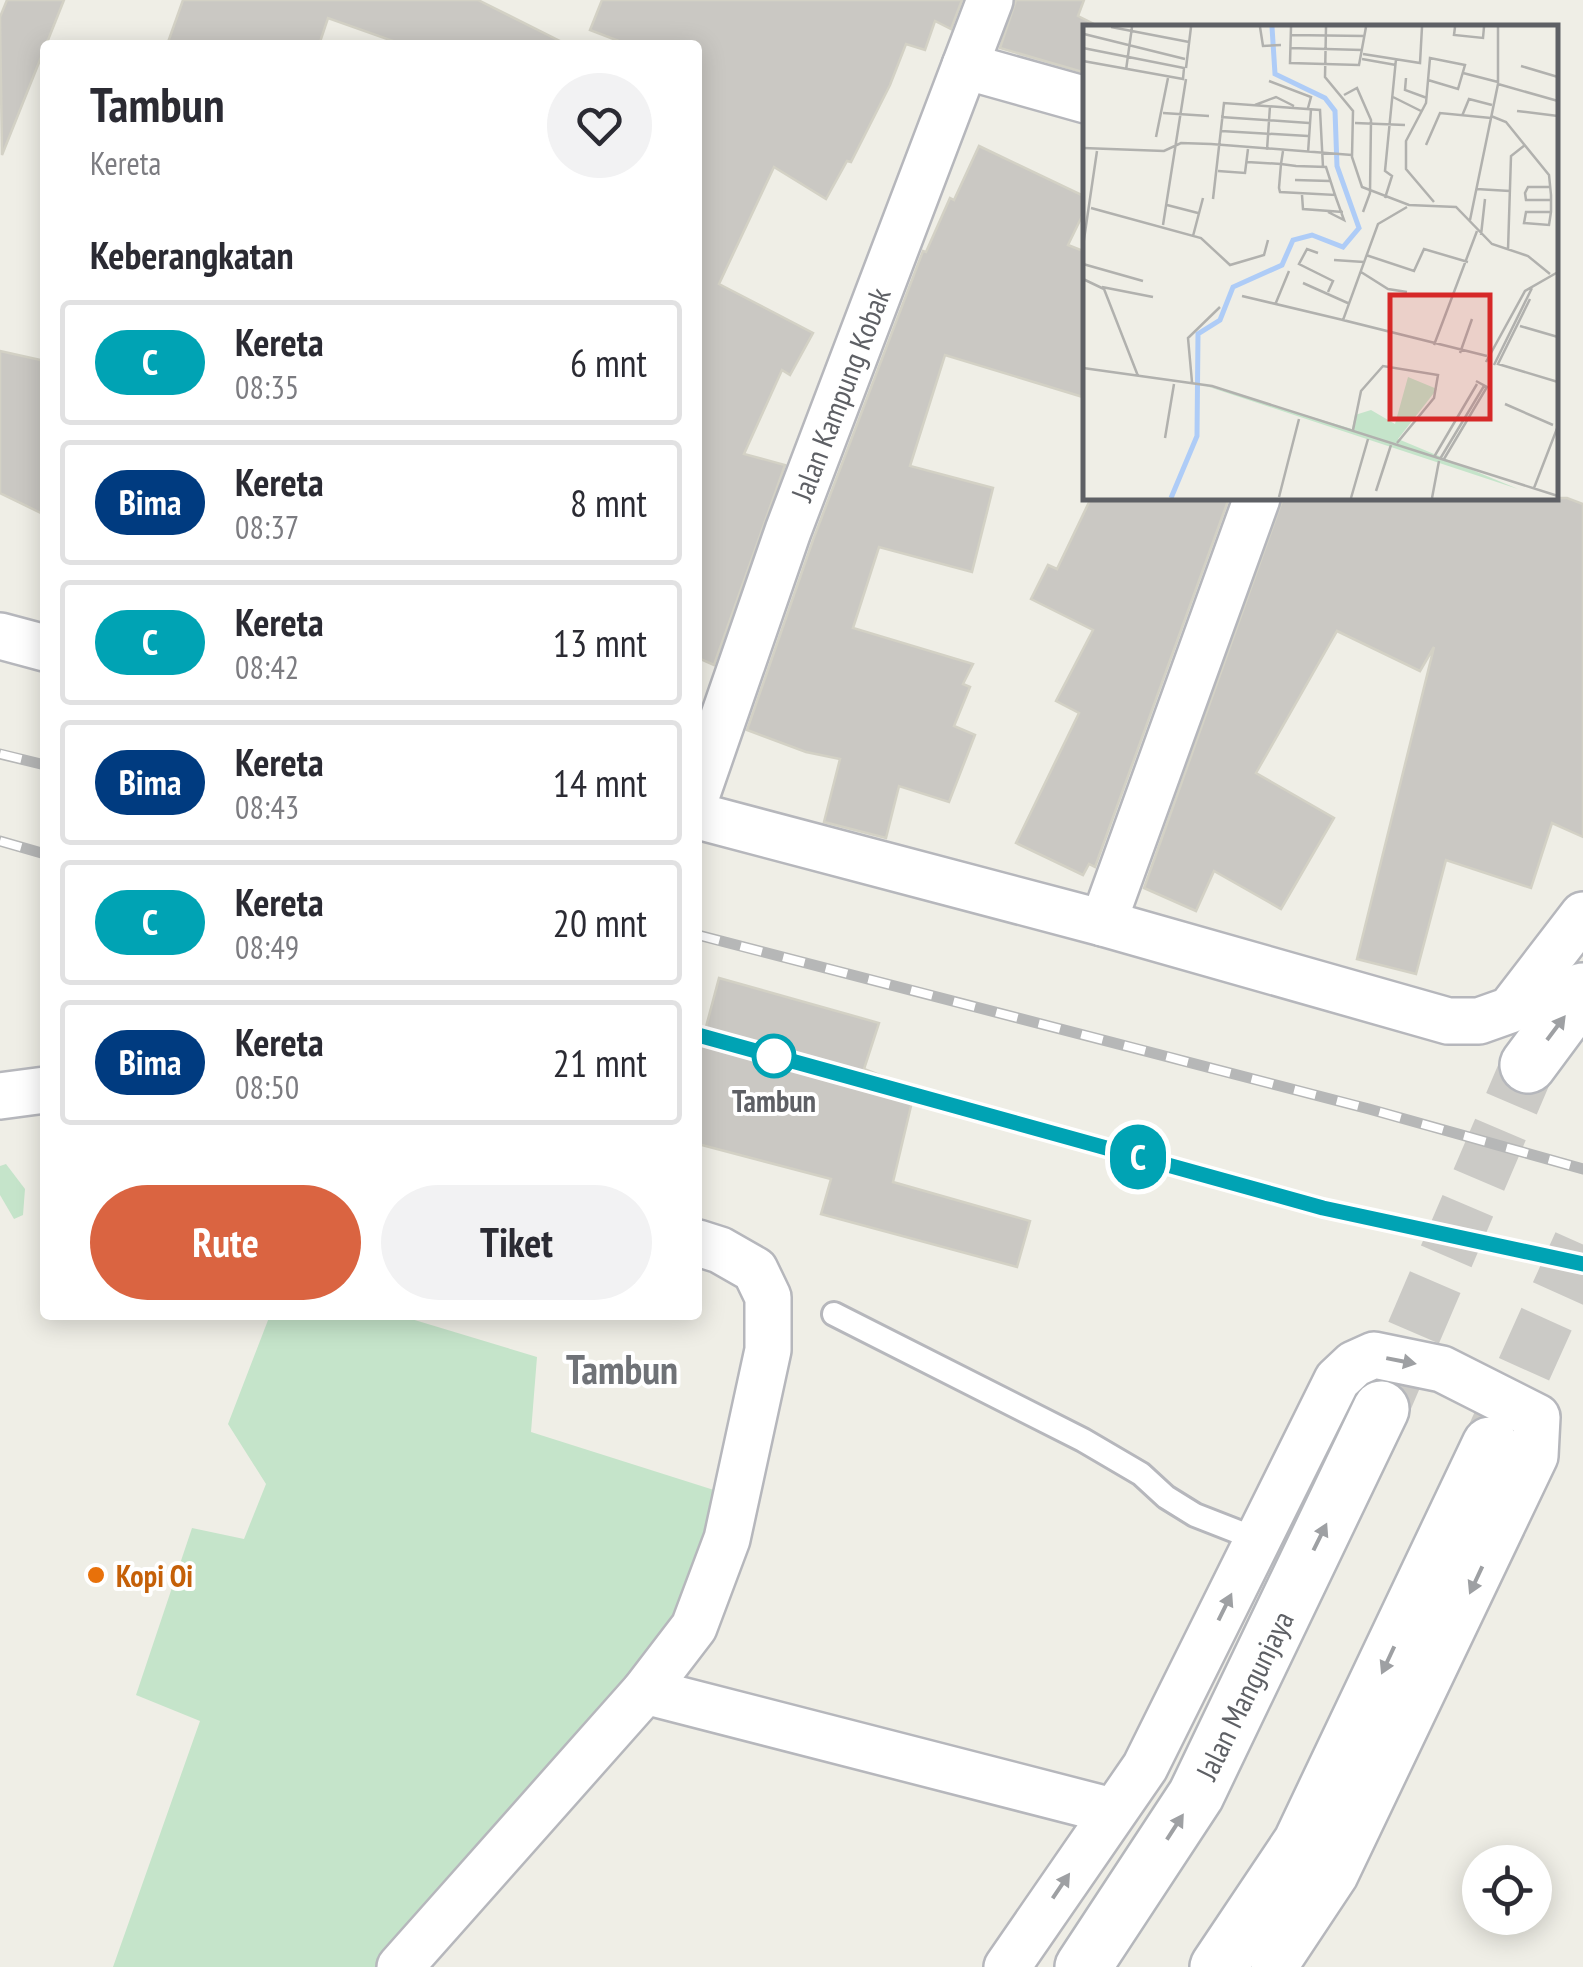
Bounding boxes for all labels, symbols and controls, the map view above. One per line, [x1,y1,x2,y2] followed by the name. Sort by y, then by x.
[1083,25,1558,500] inset map
[90,73,225,135] text: Tambun
[547,73,652,178] button: heart
[90,142,161,184] text: Kereta
[90,230,293,279] text: Keberangkatan
[781,282,899,507] street label: Jalan Kampung Kobak
[235,317,324,366] text: Kereta
[570,338,647,387] text: 6 mnt
[142,339,158,385] text: C
[235,366,299,408] text: 08:35
[235,457,324,506] text: Kereta
[570,478,647,527] text: 8 mnt
[119,479,181,525] text: Bima
[235,506,299,548] text: 08:37
[235,597,324,646] text: Kereta
[553,618,647,667] text: 13 mnt
[142,619,158,665] text: C
[235,646,299,688] text: 08:42
[235,737,324,786] text: Kereta
[553,758,647,807] text: 14 mnt
[119,759,181,805] text: Bima
[235,786,299,828] text: 08:43
[235,877,324,926] text: Kereta
[553,898,647,947] text: 20 mnt
[142,899,158,945] text: C
[235,926,299,968] text: 08:49
[1545,1015,1565,1041] one-way arrow
[235,1017,324,1066] text: Kereta
[753,1035,795,1077] marker: Tambun
[553,1038,647,1087] text: 21 mnt
[119,1039,181,1085] text: Bima
[235,1066,299,1108] text: 08:50
[732,1081,816,1120] place label: Tambun
[1106,1124,1170,1190] line badge: C
[1130,1134,1146,1180] text: C
[90,1185,361,1300] button: Rute
[381,1185,652,1300] button: Tiket
[566,1343,678,1395] district label: Tambun
[1386,1353,1417,1369] one-way arrow
[1312,1522,1329,1551] one-way arrow
[116,1556,193,1595] place label: Kopi Oi
[85,1564,107,1586] marker: Kopi Oi
[1467,1565,1484,1594] one-way arrow
[1217,1592,1234,1621] one-way arrow
[1186,1604,1302,1787] street label: Jalan Mangunjaya
[1379,1646,1396,1675] one-way arrow
[1165,1813,1183,1841] one-way arrow
[1462,1845,1552,1935] map controls
[1462,1845,1552,1935] button: locate
[1052,1873,1070,1900] one-way arrow

